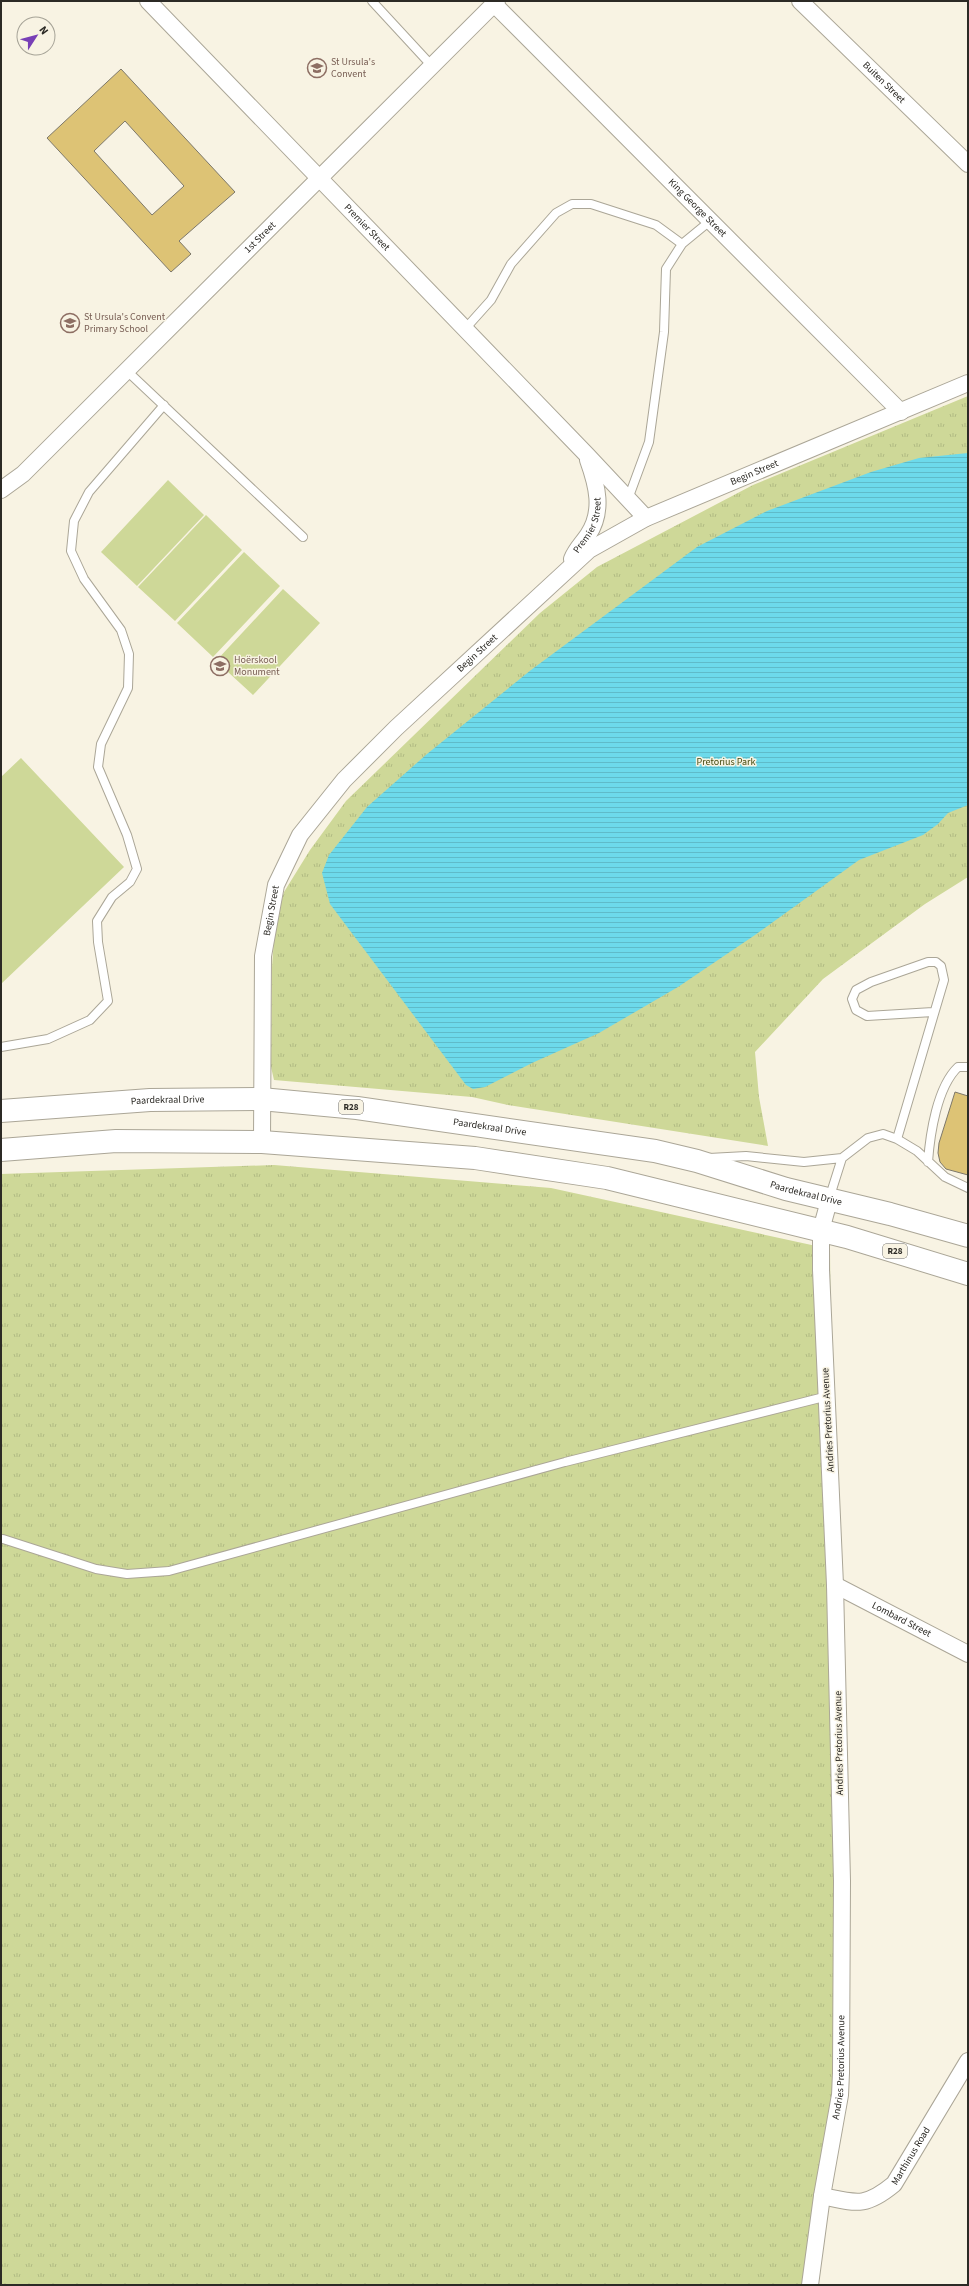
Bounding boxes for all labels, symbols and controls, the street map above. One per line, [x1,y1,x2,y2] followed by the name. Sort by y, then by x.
[16,16,56,56] north arrow
[35,23,52,38] text: N
[331,55,375,81] place label: St Ursula's Convent
[306,57,328,79] school or university icon: St Ursula's Convent
[859,58,909,107] street label: Buiten Street
[665,175,730,241] street label: King George Street
[341,201,393,254] street label: Premier Street
[241,218,279,256] street label: 1st Street
[84,310,166,336] place label: St Ursula's Convent Primary School
[59,312,81,334] school or university icon: St Ursula's Convent Primary School
[728,456,781,489] street label: Begin Street
[570,497,605,556] street label: Premier Street
[454,630,501,676] street label: Begin Street
[234,653,280,679] place label: Hoërskool Monument
[209,655,231,677] school or university icon: Hoërskool Monument
[697,755,755,769] park label: Pretorius Park
[260,884,283,937] street label: Begin Street
[130,1093,205,1108] street label: Paardekraal Drive
[339,1100,363,1114] road number: R28
[452,1115,527,1139] street label: Paardekraal Drive
[768,1177,844,1209] street label: Paardekraal Drive
[883,1244,907,1258] road number: R28
[818,1367,838,1473] street label: Andries Pretorius Avenue
[870,1598,934,1641] street label: Lombard Street
[831,1691,847,1795] street label: Andries Pretorius Avenue
[829,2015,848,2121] street label: Andries Pretorius Avenue
[888,2124,934,2188] street label: Marthinus Road

